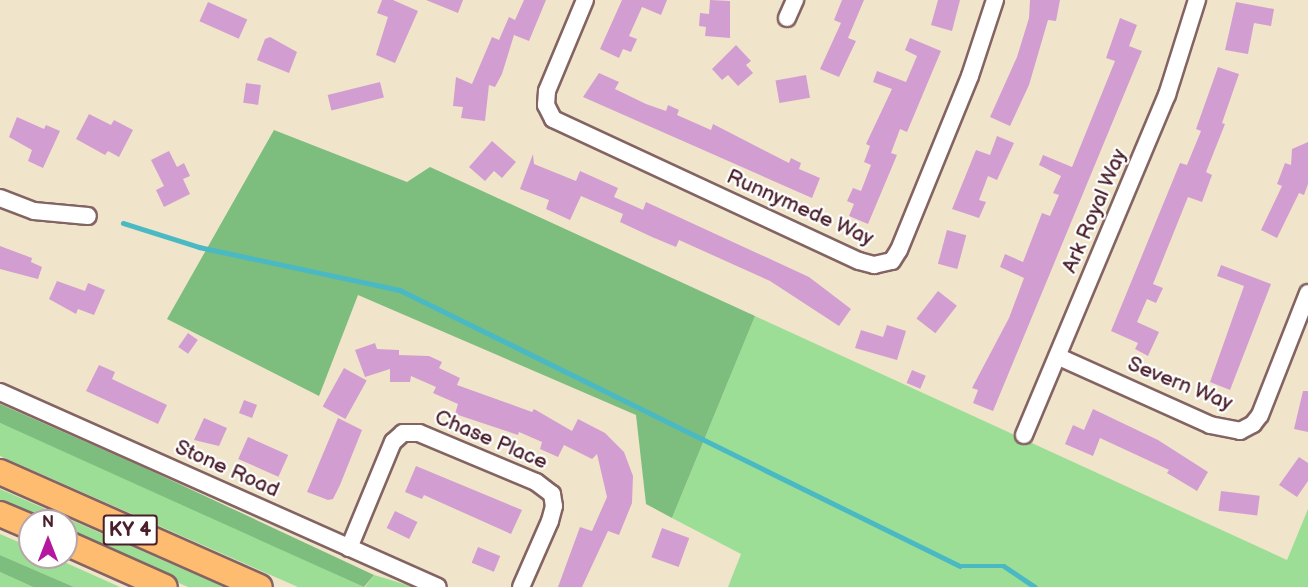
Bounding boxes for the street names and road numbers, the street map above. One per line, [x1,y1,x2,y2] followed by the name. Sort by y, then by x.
[1057,145,1133,277] street label: Ark Royal Way
[722,164,878,252] street label: Runnymede Way
[1123,351,1237,417] street label: Severn Way
[431,405,551,475] street label: Chase Place
[171,435,283,503] street label: Stone Road
[102,513,158,547] road number: KY 4

